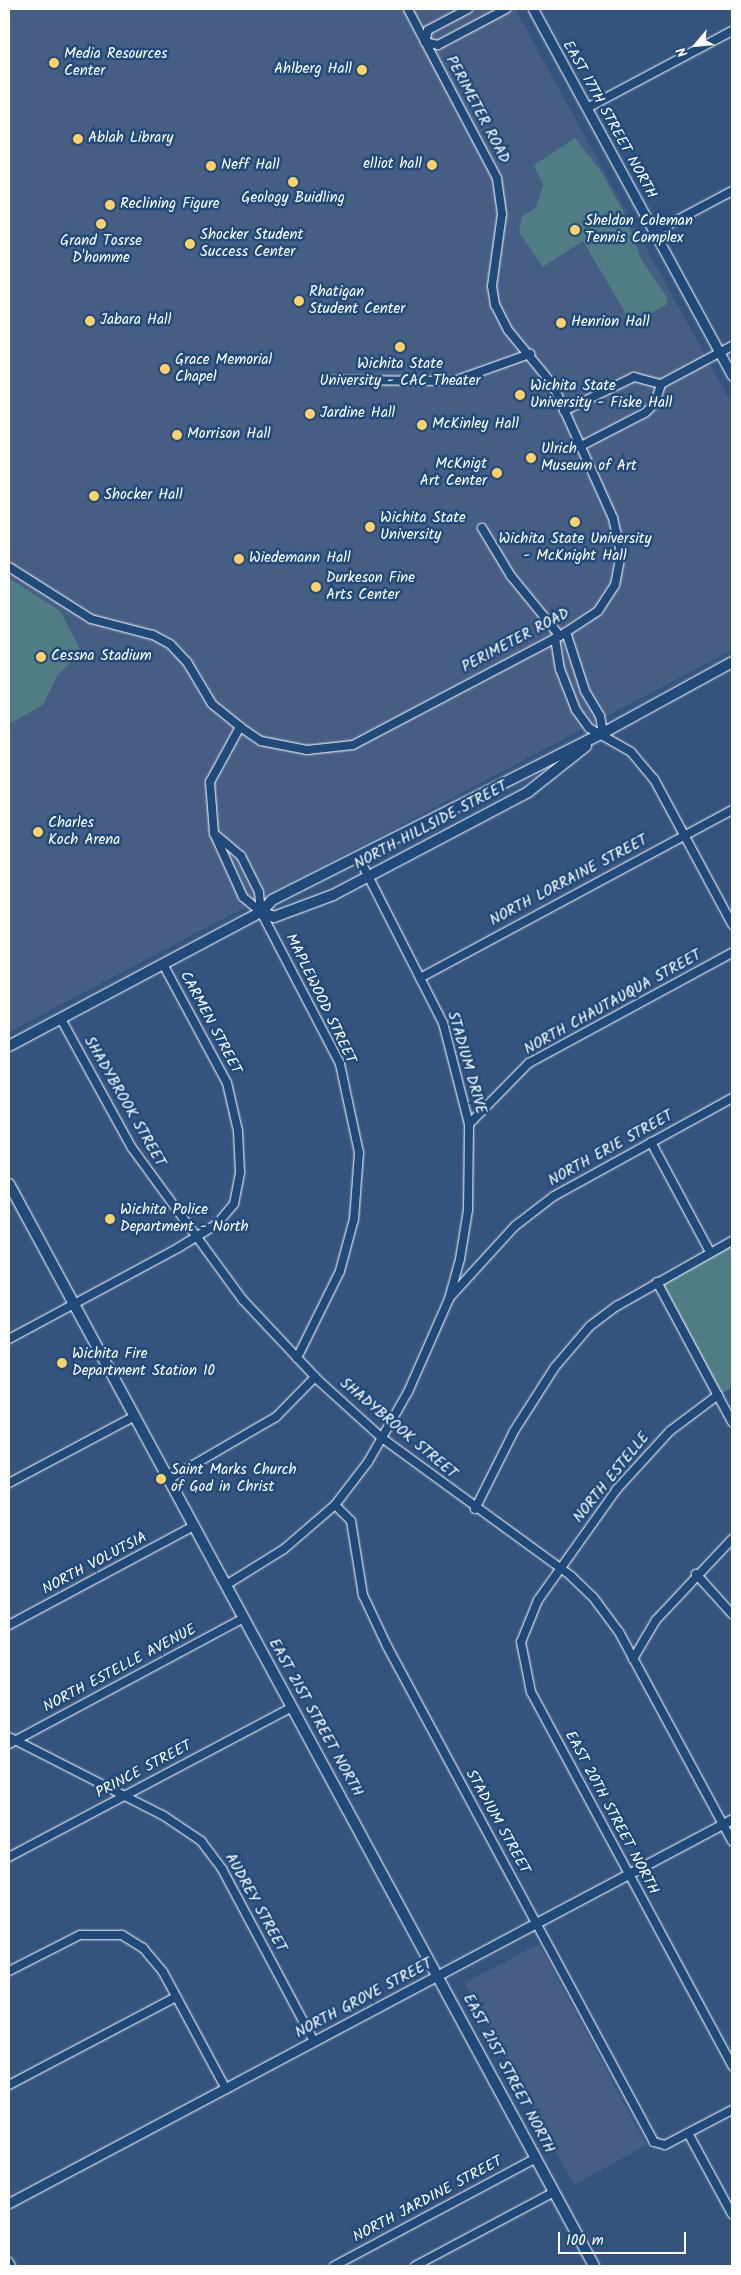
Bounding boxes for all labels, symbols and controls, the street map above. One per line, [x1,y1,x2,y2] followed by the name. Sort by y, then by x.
[671,20,721,70] north arrow
[558,38,660,202] street label: EAST 17TH STREET NORTH
[671,43,695,61] text: N
[64,45,167,80] place label: Media Resources Center
[441,53,513,167] street label: PERIMETER ROAD
[48,57,60,69] marker: Media Resources Center
[274,61,352,79] place label: Ahlberg Hall
[356,64,368,76] marker: Ahlberg Hall
[88,130,173,148] place label: Ablah Library
[72,133,84,145] marker: Ablah Library
[363,156,422,174] place label: elliot hall
[221,157,280,175] place label: Neff Hall
[426,159,438,171] marker: elliot hall
[205,160,217,172] marker: Neff Hall
[287,176,299,188] marker: Geology Buidling
[241,190,345,208] place label: Geology Buidling
[120,196,220,214] place label: Reclining Figure
[104,199,116,211] marker: Reclining Figure
[585,212,693,247] place label: Sheldon Coleman Tennis Complex
[95,218,107,230] marker: Grand Tosrse D'homme
[569,224,581,236] marker: Sheldon Coleman Tennis Complex
[200,226,303,261] place label: Shocker Student Success Center
[60,232,142,267] place label: Grand Tosrse D'homme
[184,238,196,250] marker: Shocker Student Success Center
[309,283,405,318] place label: Rhatigan Student Center
[293,295,305,307] marker: Rhatigan Student Center
[100,312,171,330] place label: Jabara Hall
[571,314,650,332] place label: Henrion Hall
[84,315,96,327] marker: Jabara Hall
[555,317,567,329] marker: Henrion Hall
[394,341,406,353] marker: Wichita State University - CAC Theater
[175,351,272,386] place label: Grace Memorial Chapel
[320,355,480,390] place label: Wichita State University - CAC Theater
[159,363,171,375] marker: Grace Memorial Chapel
[530,377,672,412] place label: Wichita State University - Fiske Hall
[514,389,526,401] marker: Wichita State University - Fiske Hall
[320,405,395,423] place label: Jardine Hall
[304,408,316,420] marker: Jardine Hall
[432,416,519,434] place label: McKinley Hall
[416,419,428,431] marker: McKinley Hall
[187,426,271,444] place label: Morrison Hall
[171,429,183,441] marker: Morrison Hall
[541,440,637,475] place label: Ulrich Museum of Art
[525,452,537,464] marker: Ulrich Museum of Art
[420,455,487,490] place label: McKnigt Art Center
[491,467,503,479] marker: McKnigt Art Center
[104,487,183,505] place label: Shocker Hall
[88,490,100,502] marker: Shocker Hall
[380,509,466,544] place label: Wichita State University
[569,516,581,528] marker: Wichita State University - McKnight Hall
[364,521,376,533] marker: Wichita State University
[498,530,652,565] place label: Wichita State University - McKnight Hall
[249,550,351,568] place label: Wiedemann Hall
[233,553,245,565] marker: Wiedemann Hall
[326,569,415,604] place label: Durkeson Fine Arts Center
[310,581,322,593] marker: Durkeson Fine Arts Center
[459,605,573,677] street label: PERIMETER ROAD
[51,648,152,666] place label: Cessna Stadium
[35,651,47,663] marker: Cessna Stadium
[351,778,511,874] street label: NORTH HILLSIDE STREET
[48,814,120,849] place label: Charles Koch Arena
[32,826,44,838] marker: Charles Koch Arena
[487,832,651,930] street label: NORTH LORRAINE STREET
[281,931,359,1067] street label: MAPLEWOOD STREET
[521,947,705,1059] street label: NORTH CHAUTAUQUA STREET
[175,968,245,1078] street label: CARMEN STREET
[443,1010,489,1116] street label: STADIUM DRIVE
[79,1034,169,1170] street label: SHADYBROOK STREET
[546,1107,676,1191] street label: NORTH ERIE STREET
[120,1201,249,1236] place label: Wichita Police Department - North
[104,1213,116,1225] marker: Wichita Police Department - North
[72,1345,215,1380] place label: Wichita Fire Department Station 10
[56,1357,68,1369] marker: Wichita Fire Department Station 10
[336,1375,460,1483] street label: SHADYBROOK STREET
[570,1429,654,1527] street label: NORTH ESTELLE
[171,1461,297,1496] place label: Saint Marks Church of God in Christ
[155,1473,167,1485] marker: Saint Marks Church of God in Christ
[39,1529,151,1599] street label: NORTH VOLUTSIA
[40,1621,200,1717] street label: NORTH ESTELLE AVENUE
[264,1636,366,1800] street label: EAST 21ST STREET NORTH
[560,1728,662,1898] street label: EAST 20TH STREET NORTH
[93,1737,195,1803] street label: PRINCE STREET
[461,1767,533,1877] street label: STADIUM STREET
[220,1850,290,1956] street label: AUDREY STREET
[292,1955,436,2043] street label: NORTH GROVE STREET
[458,1991,558,2157] street label: EAST 21ST STREET NORTH
[350,2153,506,2247] street label: NORTH JARDINE STREET
[561,2222,688,2254] scale bar
[566,2229,604,2253] text: 100 m

